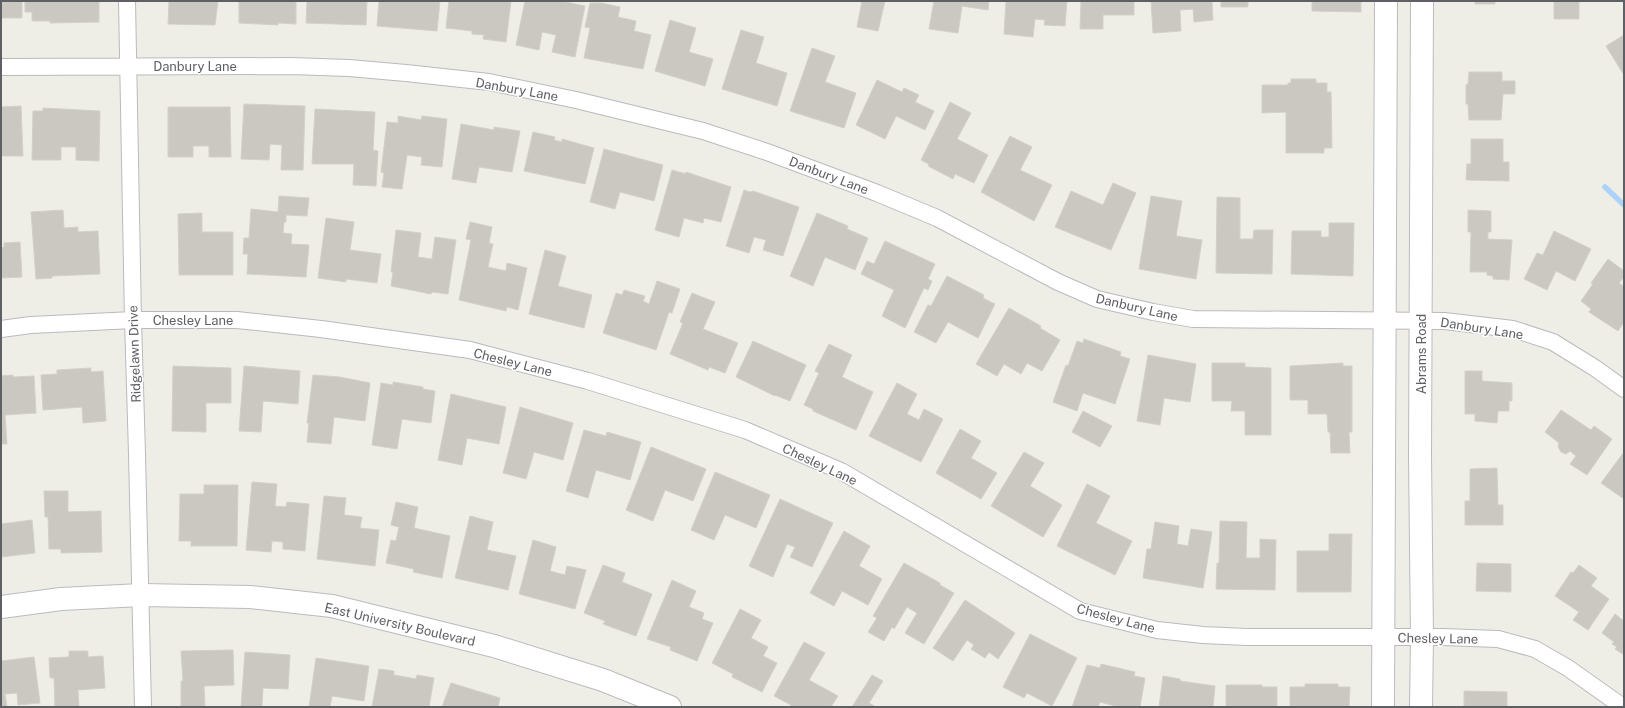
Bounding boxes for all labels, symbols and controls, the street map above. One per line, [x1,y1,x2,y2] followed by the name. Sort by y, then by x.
[153,59,237,74] street label: Danbury Lane
[474,75,559,104] street label: Danbury Lane
[787,153,871,197] street label: Danbury Lane
[1094,291,1179,324] street label: Danbury Lane
[125,305,144,403] street label: Ridgelawn Drive
[153,313,233,328] street label: Chesley Lane
[1414,314,1429,394] street label: Abrams Road
[1439,315,1524,342] street label: Danbury Lane
[472,345,554,380] street label: Chesley Lane
[780,441,860,488] street label: Chesley Lane
[323,600,477,649] street label: East University Boulevard
[1075,601,1157,636] street label: Chesley Lane
[1398,630,1478,647] street label: Chesley Lane

